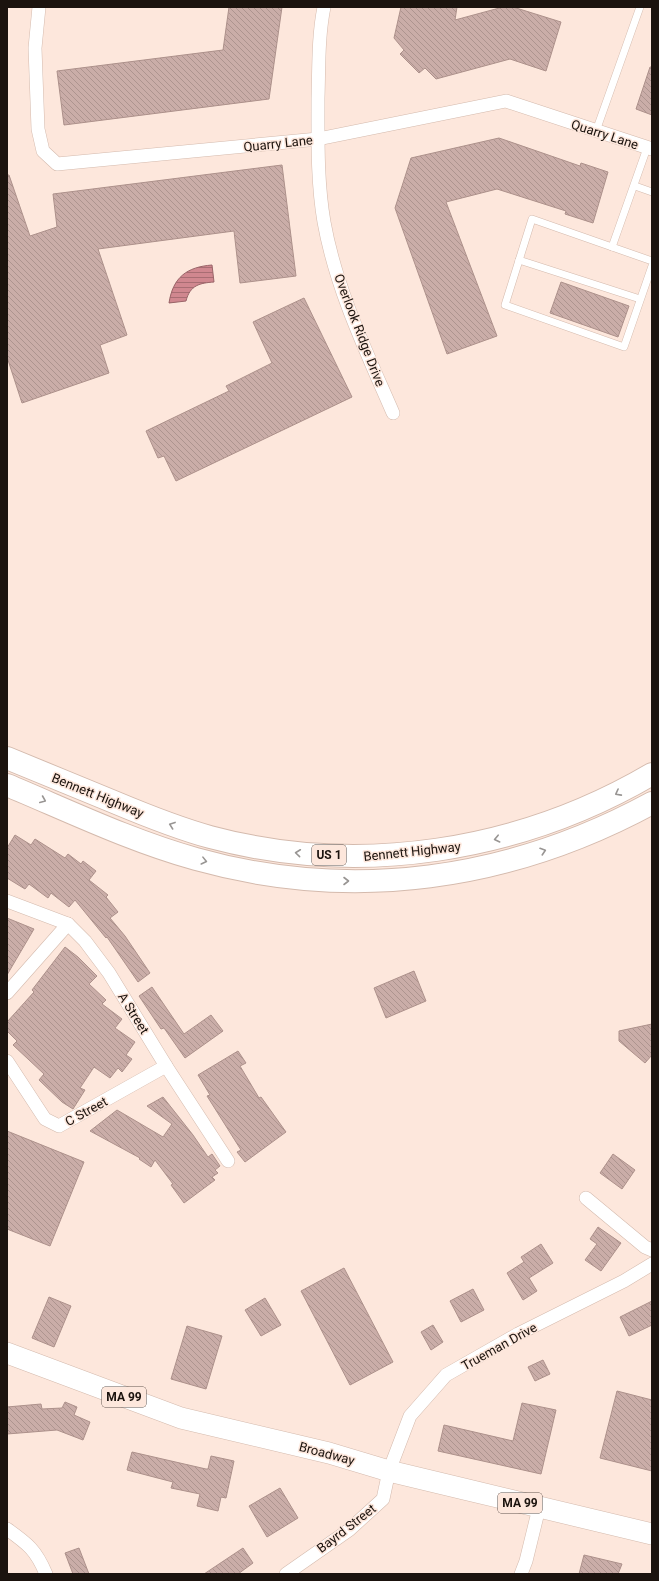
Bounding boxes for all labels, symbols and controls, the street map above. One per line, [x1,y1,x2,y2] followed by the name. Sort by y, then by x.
[569,117,640,152] street label: Quarry Lane
[243,132,314,155] street label: Quarry Lane
[331,272,388,389] street label: Overlook Ridge Drive
[50,770,146,821] street label: Bennett Highway
[615,788,622,796] one-way arrow
[39,796,46,804] one-way arrow
[168,821,175,829] one-way arrow
[493,834,500,842] one-way arrow
[363,839,461,864] street label: Bennett Highway
[312,845,346,865] road number: US 1
[539,847,546,856] one-way arrow
[295,849,301,858] one-way arrow
[200,856,207,865] one-way arrow
[343,877,349,885] one-way arrow
[115,990,152,1037] street label: A Street
[62,1094,110,1129] street label: C Street
[459,1320,540,1373] street label: Trueman Drive
[102,1387,146,1407] road number: MA 99
[297,1439,356,1468] street label: Broadway
[498,1493,542,1513] road number: MA 99
[314,1501,379,1556] street label: Bayrd Street

